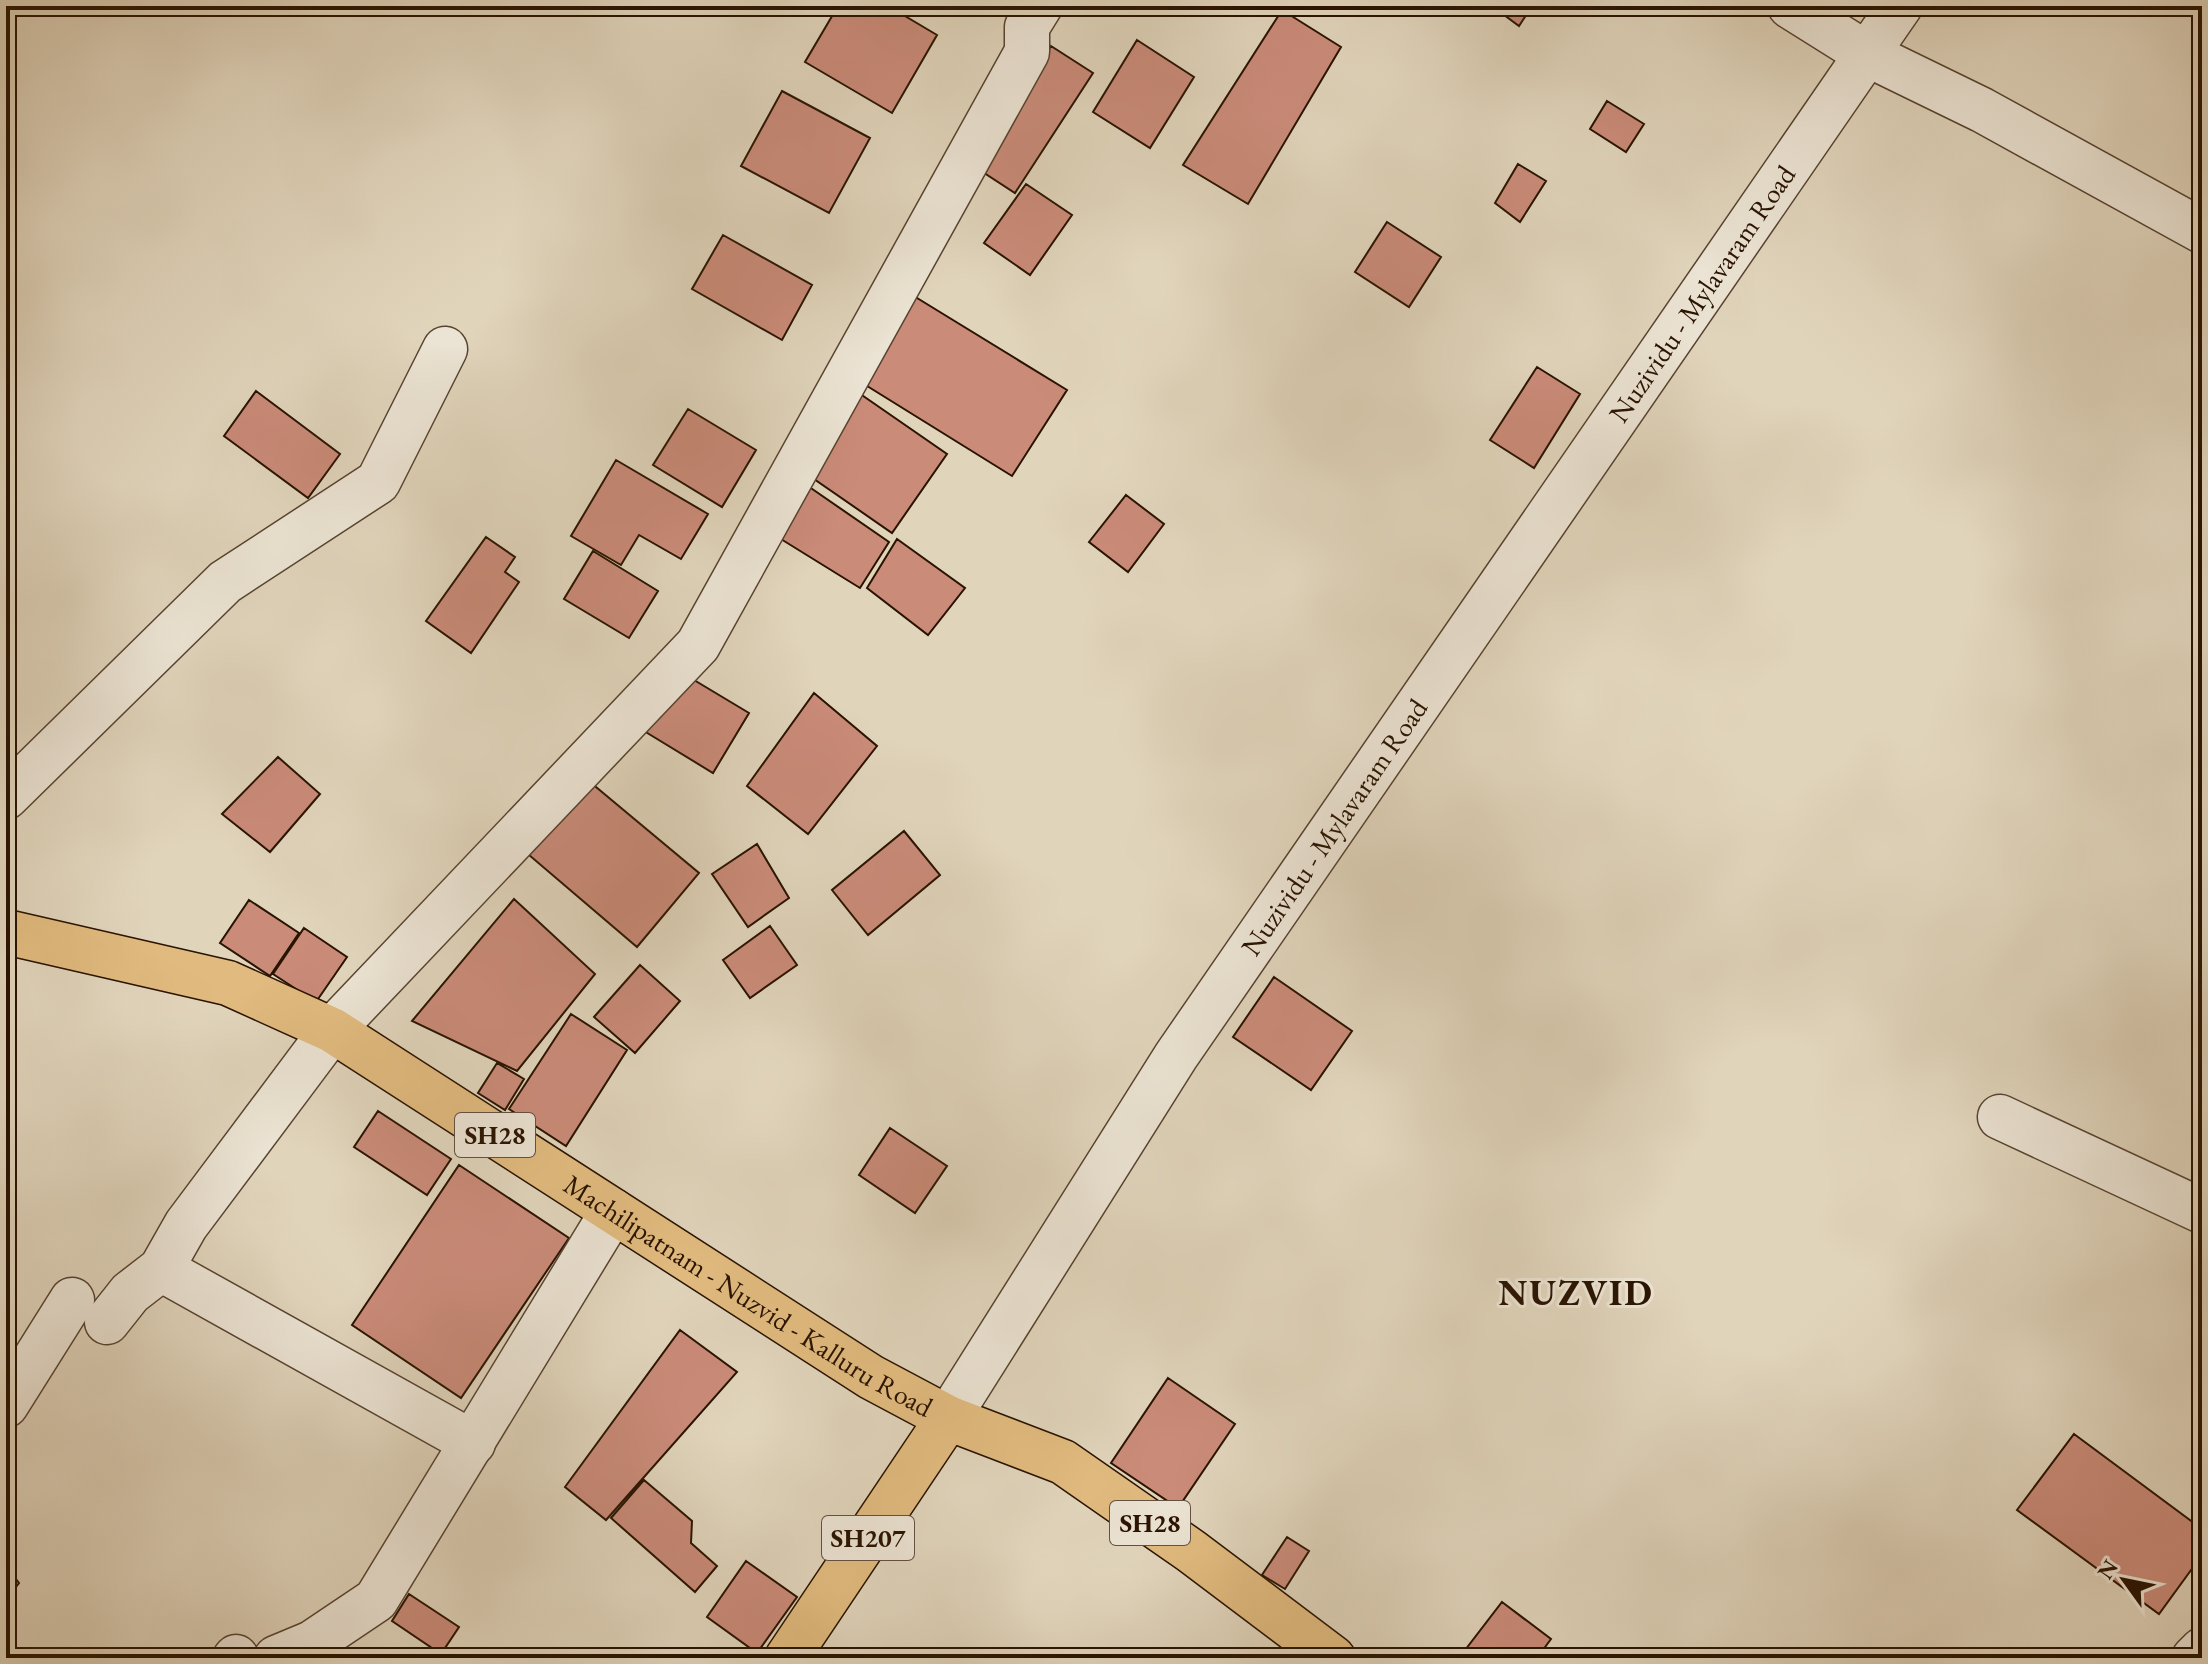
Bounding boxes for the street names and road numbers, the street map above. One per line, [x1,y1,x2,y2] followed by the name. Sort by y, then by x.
[1600,157,1804,429] street label: Nuzividu - Mylavaram Road
[1233,691,1436,963] street label: Nuzividu - Mylavaram Road
[455,1113,535,1157] road number: SH28
[557,1166,940,1425] street label: Machilipatnam - Nuzvid - Kalluru Road
[1110,1501,1190,1545] road number: SH28
[822,1516,914,1560] road number: SH207

